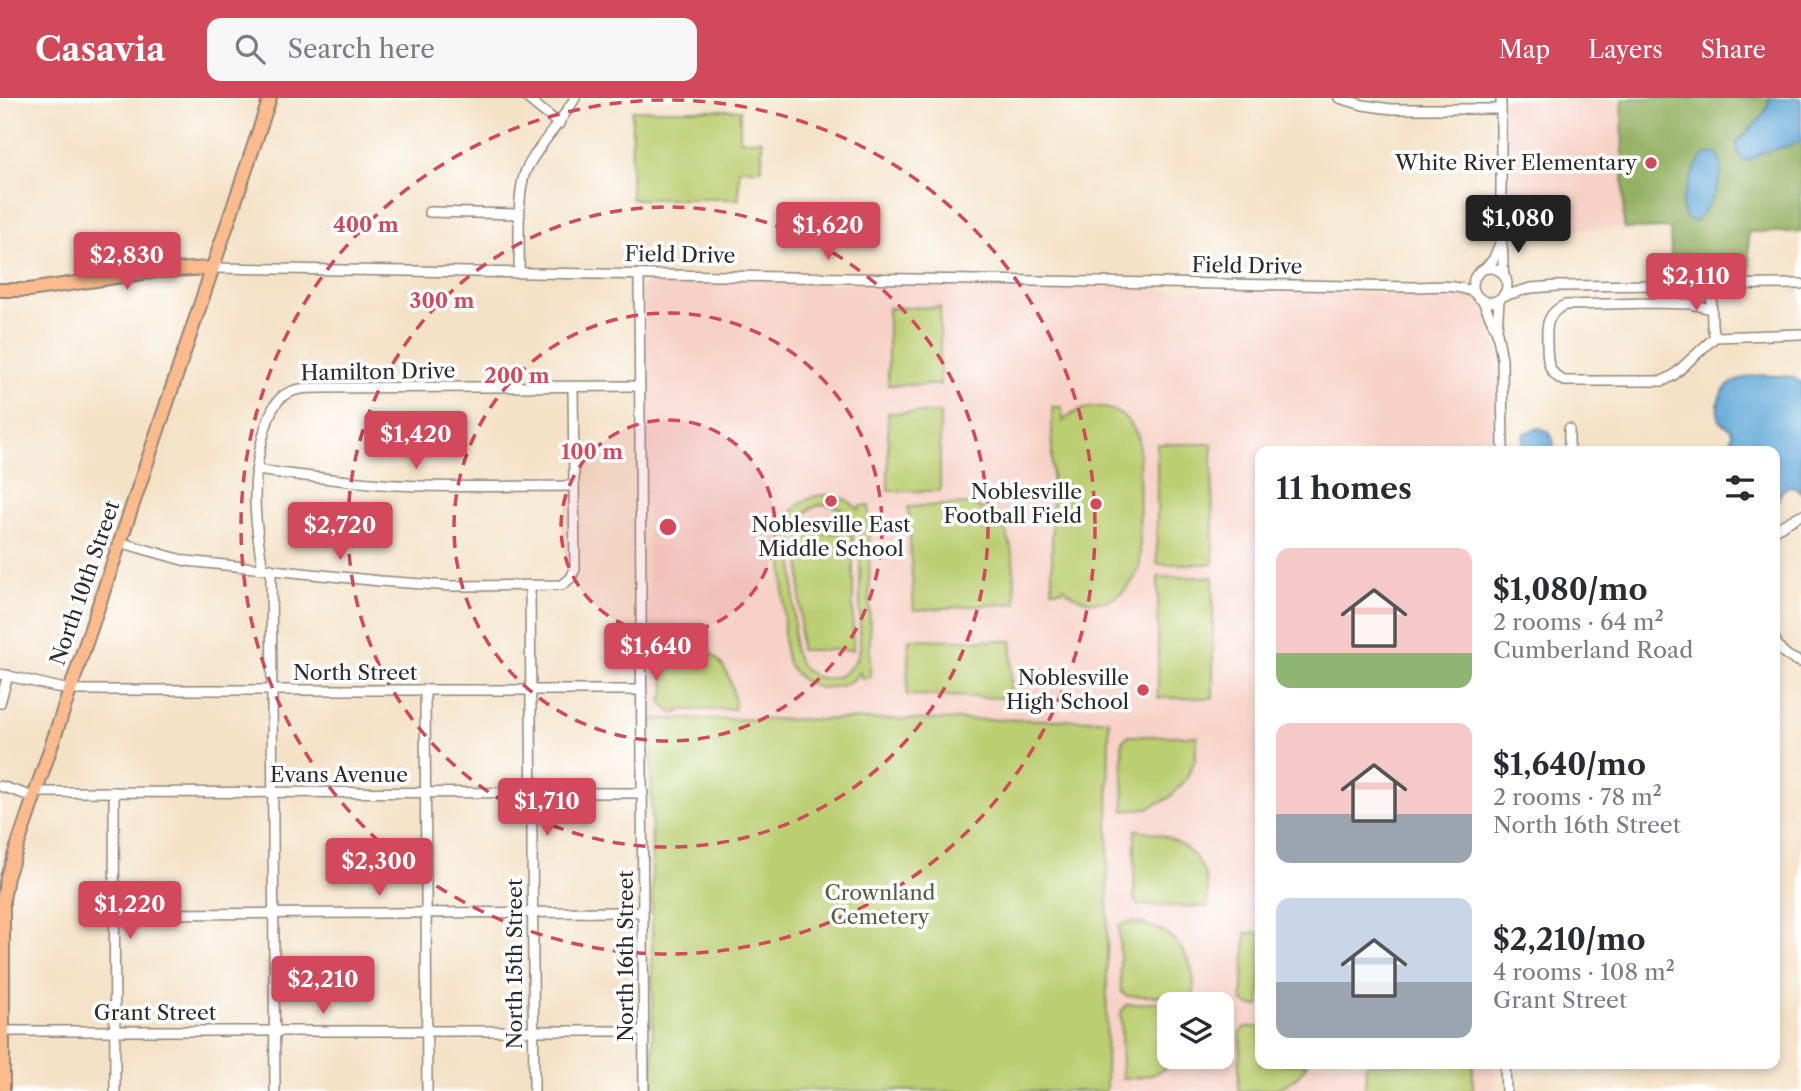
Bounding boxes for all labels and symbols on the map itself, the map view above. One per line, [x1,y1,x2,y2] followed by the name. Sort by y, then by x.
[1394,150,1637,175] place label: White River Elementary
[1643,155,1659,171] marker: White River Elementary
[1461,195,1575,255] pin: $1,080
[771,202,885,262] pin: $1,620
[333,212,399,237] text: 400 m
[70,232,184,292] pin: $2,830
[624,241,736,268] street label: Field Drive
[1191,252,1303,279] street label: Field Drive
[1639,254,1753,313] pin: $2,110
[410,288,474,313] text: 300 m
[300,358,456,385] street label: Hamilton Drive
[484,363,550,388] text: 200 m
[359,412,473,471] pin: $1,420
[561,439,623,464] text: 100 m
[943,479,1082,528] place label: Noblesville Football Field
[823,493,839,509] marker: Noblesville East Middle School
[1088,496,1104,512] marker: Noblesville Football Field
[45,497,125,668] street label: North 10th Street
[283,503,397,562] pin: $2,720
[752,512,911,561] place label: Noblesville East Middle School
[656,515,680,539] centre of rings
[599,624,713,683] pin: $1,640
[293,660,418,685] street label: North Street
[1006,665,1129,714] place label: Noblesville High School
[1135,682,1151,698] marker: Noblesville High School
[270,762,408,787] street label: Evans Avenue
[490,778,604,838] pin: $1,710
[322,838,436,898] pin: $2,300
[613,870,638,1042] street label: North 16th Street
[502,878,527,1049] street label: North 15th Street
[825,880,936,929] park label: Crownland Cemetery
[73,882,187,941] pin: $1,220
[266,956,380,1016] pin: $2,210
[94,1000,217,1025] street label: Grant Street

